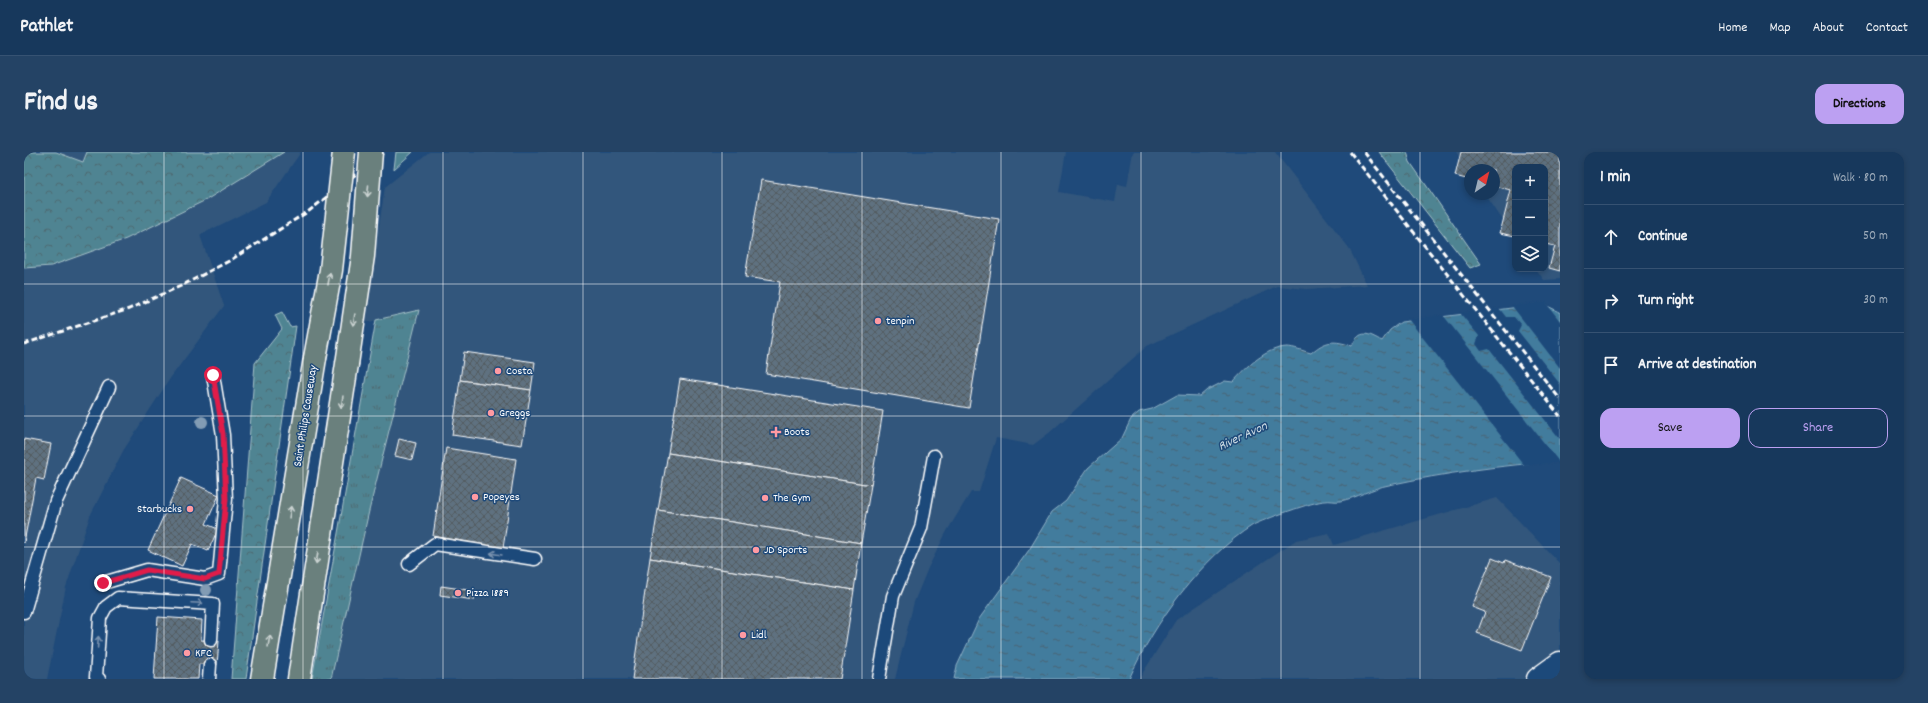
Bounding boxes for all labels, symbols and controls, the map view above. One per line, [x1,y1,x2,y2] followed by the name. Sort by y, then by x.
[20,14,73,41] text: Pathlet
[1718,18,1747,38] text: Home
[1769,18,1791,38] text: Map
[1813,18,1844,38] text: About
[1866,18,1908,38] text: Contact
[24,84,98,124] text: Find us
[1815,84,1904,124] button: Directions
[1464,164,1500,200] north arrow
[1512,164,1548,272] map controls
[1512,164,1548,200] button: +
[1600,166,1630,190] text: 1 min
[1833,169,1888,188] text: Walk · 80 m
[364,184,371,197] one-way arrow
[1512,200,1548,236] button: −
[1600,226,1622,248] icon: ahead
[1638,226,1687,248] text: Continue
[1863,227,1888,246] text: 50 m
[1512,236,1548,272] button: layers
[325,273,333,286] one-way arrow
[1600,290,1622,312] icon: right
[1638,290,1694,312] text: Turn right
[1863,291,1888,310] text: 30 m
[350,313,358,326] one-way arrow
[886,313,915,330] place label: tenpin
[873,316,883,326] marker: tenpin
[1600,354,1622,376] icon: arrive
[1638,354,1756,376] text: Arrive at destination
[290,363,323,468] street label: Saint Philips Causeway
[506,363,533,380] place label: Costa
[204,366,222,384] route start
[493,366,503,376] marker: Costa
[337,395,345,408] one-way arrow
[499,405,530,422] place label: Greggs
[486,408,496,418] marker: Greggs
[1600,408,1740,448] button: Save
[1748,408,1888,448] button: Share
[1215,417,1271,457] water label: River Avon
[784,424,810,441] place label: Boots
[771,427,781,437] marker: Boots
[483,489,520,506] place label: Popeyes
[773,490,811,507] place label: The Gym
[470,492,480,502] marker: Popeyes
[760,493,770,503] marker: The Gym
[137,501,182,518] place label: Starbucks
[185,504,195,514] marker: Starbucks
[286,506,294,519] one-way arrow
[764,542,807,559] place label: JD Sports
[751,545,761,555] marker: JD Sports
[490,549,503,557] one-way arrow
[313,551,321,564] one-way arrow
[94,574,112,592] route end
[466,585,509,602] place label: Pizza 1889
[453,588,463,598] marker: Pizza 1889
[190,600,203,607] one-way arrow
[751,627,767,644] place label: Lidl
[738,630,748,640] marker: Lidl
[265,634,273,647] one-way arrow
[95,636,102,649] one-way arrow
[195,645,212,662] place label: KFC
[182,648,192,658] marker: KFC

